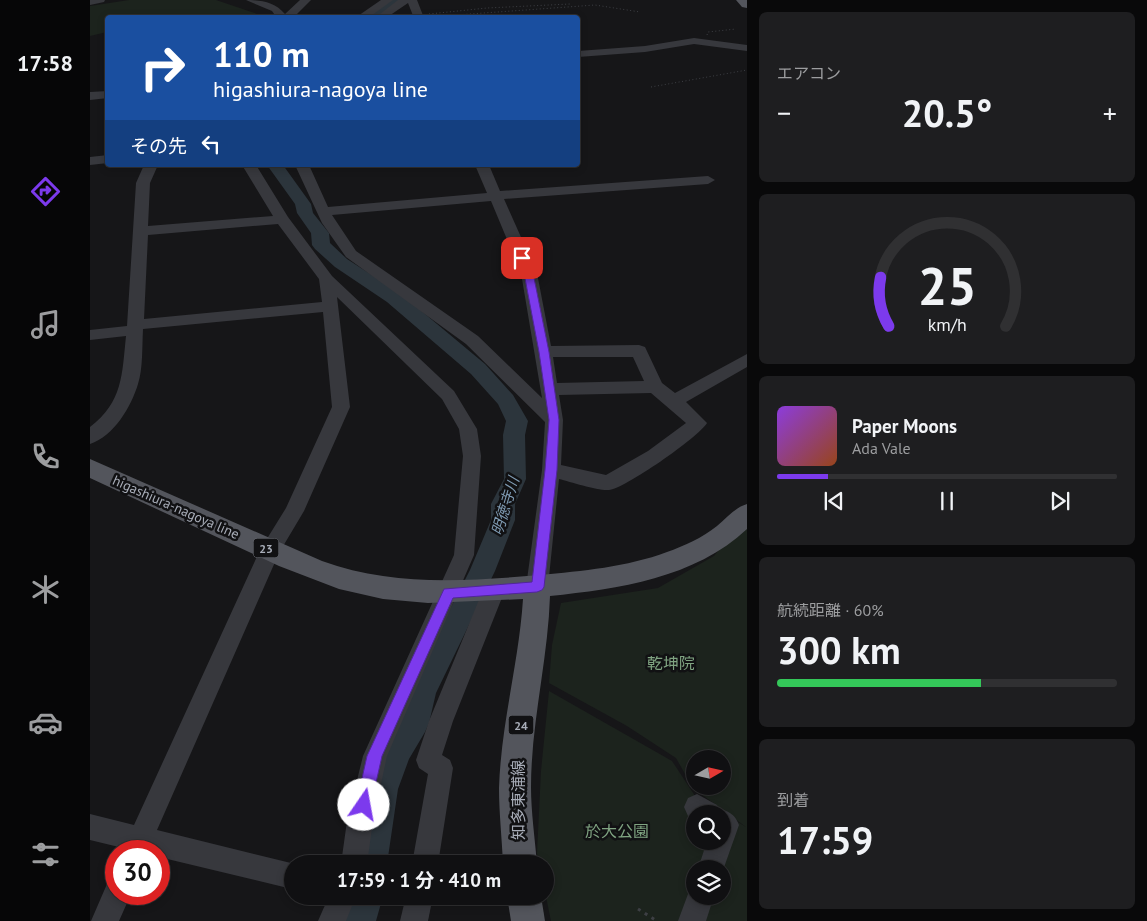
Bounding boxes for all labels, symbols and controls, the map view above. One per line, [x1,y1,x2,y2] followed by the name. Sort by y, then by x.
[213,31,310,77] text: 110 m
[130,35,195,100] icon: right
[17,49,73,77] text: 17:58
[777,63,841,83] text: エアコン
[213,75,428,103] text: higashiura-nagoya line
[902,88,992,137] text: 20.5°
[777,94,791,131] text: −
[1103,94,1117,131] text: +
[197,130,225,158] icon: left
[130,134,187,158] text: その先
[28,174,63,209] icon: directions
[501,237,543,279] pin
[508,244,536,272] icon: arrive
[918,252,976,319] text: 25
[28,307,63,342] icon: music
[927,313,967,336] text: km/h
[852,414,957,438] text: Paper Moons
[852,438,911,458] text: Ada Vale
[28,439,63,474] icon: phone
[110,471,242,543] street label: higashiura-nagoya line
[487,473,523,537] water label: 明徳寺川
[820,487,848,515] icon: previous
[933,487,961,515] icon: pause
[1046,487,1074,515] icon: next
[254,538,278,558] road number: 23
[28,572,63,607] icon: climate
[777,600,884,620] text: 航続距離 · 60%
[777,625,901,674] text: 300 km
[647,653,695,673] park label: 乾坤院
[28,705,63,740] icon: car
[508,716,534,734] road number: 24
[686,750,731,795] north arrow
[686,750,731,905] map controls
[508,760,528,840] street label: 知多東浦線
[337,778,389,830] position arrow
[777,790,809,810] text: 到着
[686,805,731,850] button: search
[777,815,873,864] text: 17:59
[585,821,649,841] park label: 於大公園
[28,837,63,872] icon: filters
[105,840,170,905] speed limit sign: 30
[686,860,731,905] button: layers
[337,868,501,892] text: 17:59 · 1 分 · 410 m

